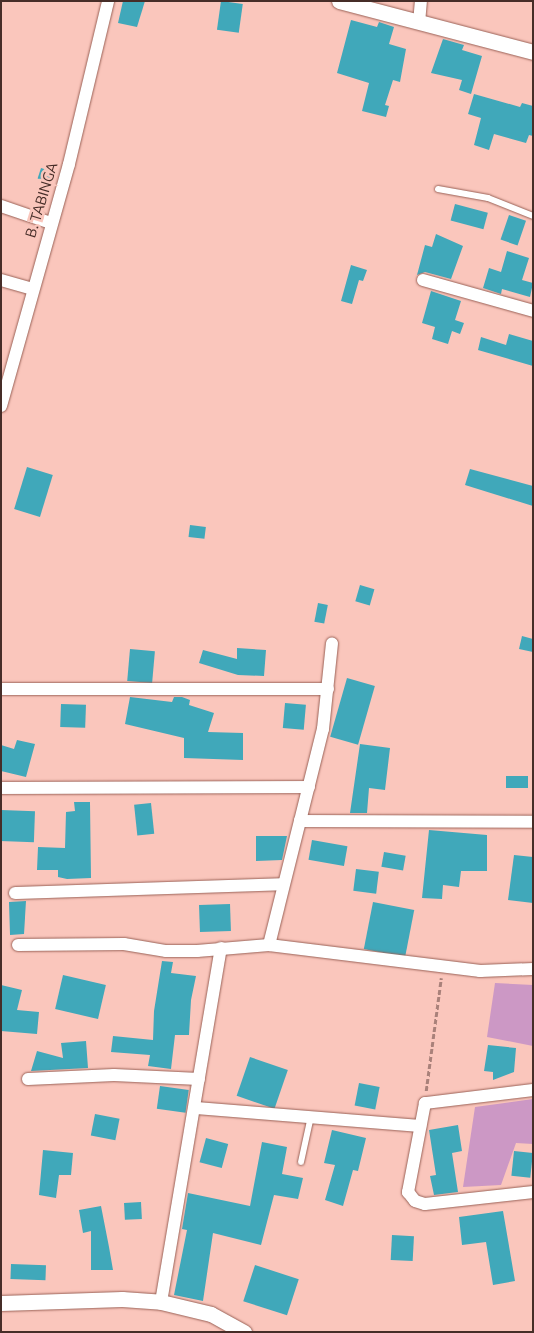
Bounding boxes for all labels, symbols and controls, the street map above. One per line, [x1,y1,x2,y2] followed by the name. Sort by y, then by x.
[21,160,61,240] street label: B. TABINGA

